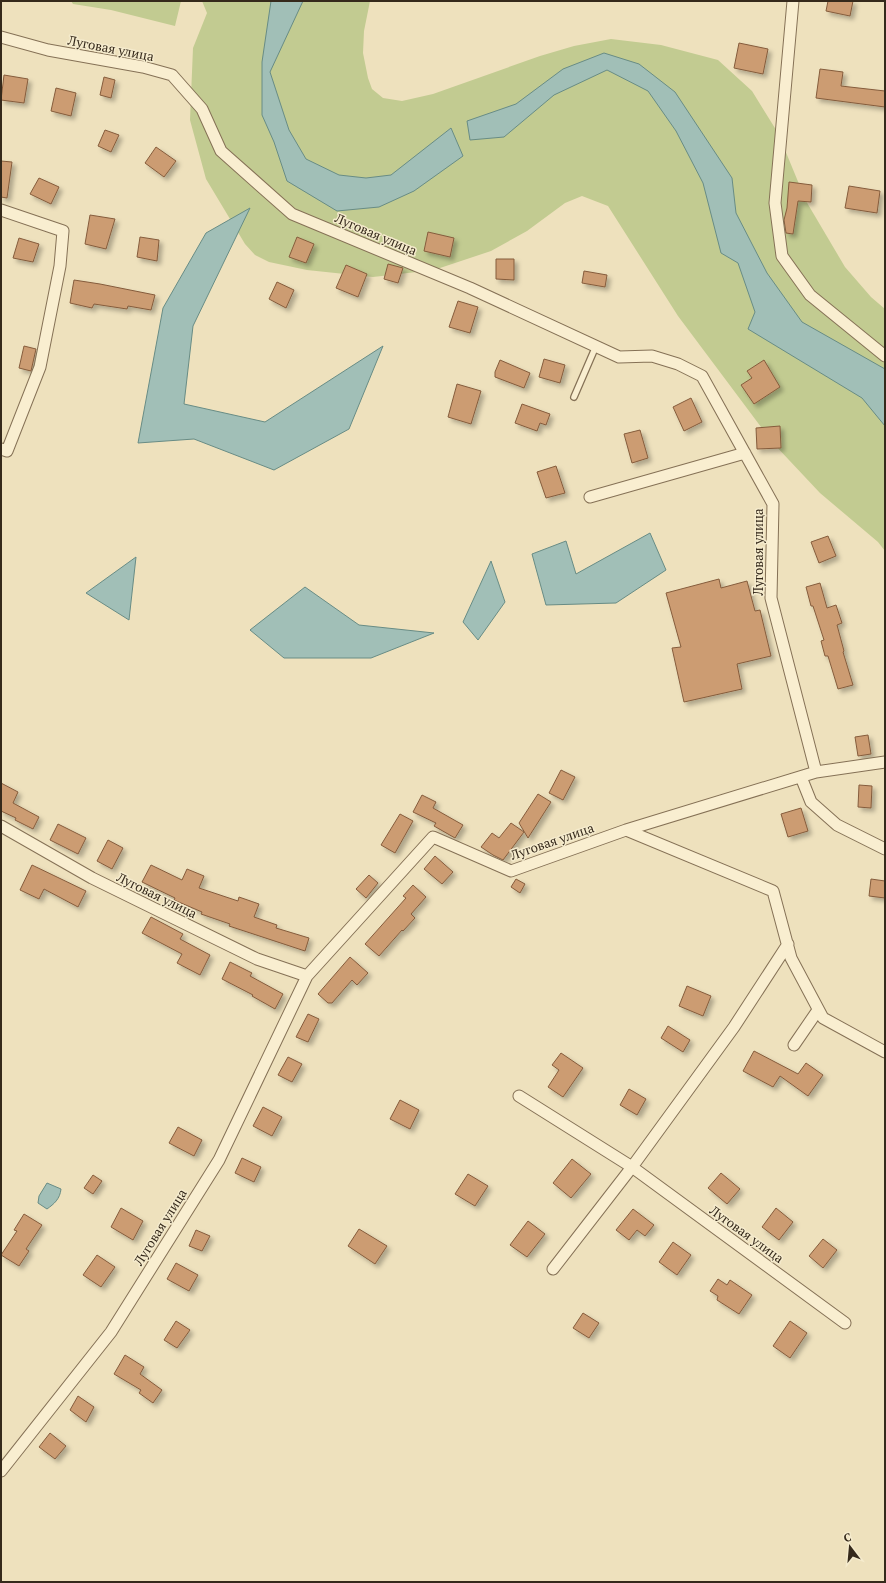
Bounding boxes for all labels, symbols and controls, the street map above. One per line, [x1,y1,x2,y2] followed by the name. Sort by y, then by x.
[66,31,156,65] street label: Луговая улица
[331,208,420,259] street label: Луговая улица
[749,508,767,597] street label: Луговая улица
[507,818,597,864] street label: Луговая улица
[113,867,201,922] street label: Луговая улица
[129,1185,191,1270] street label: Луговая улица
[706,1201,788,1267] street label: Луговая улица
[830,1527,870,1567] north arrow
[842,1530,853,1545] text: С

